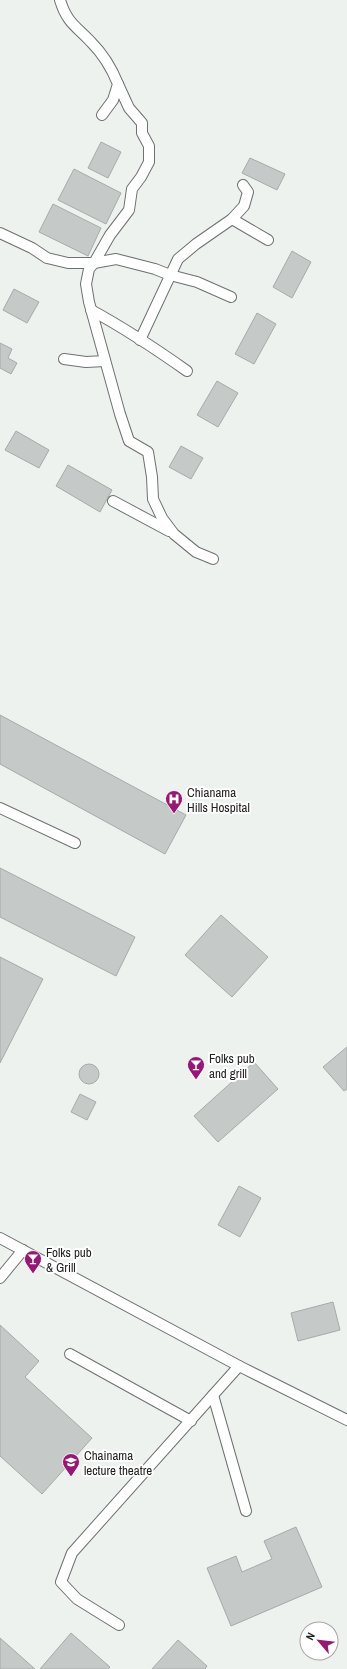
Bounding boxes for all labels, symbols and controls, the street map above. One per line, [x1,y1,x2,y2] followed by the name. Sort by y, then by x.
[187,784,250,816] place label: Chianama Hills Hospital
[164,789,184,814] hospital icon: Chianama Hills Hospital
[209,1050,255,1082] place label: Folks pub and grill
[186,1055,206,1080] bar icon: Folks pub and grill
[46,1244,92,1276] place label: Folks pub & Grill
[23,1249,43,1274] bar icon: Folks pub & Grill
[84,1447,152,1479] place label: Chainama lecture theatre
[61,1452,81,1477] school or university icon: Chainama lecture theatre
[299,1621,339,1661] north arrow
[302,1630,318,1642] text: N

